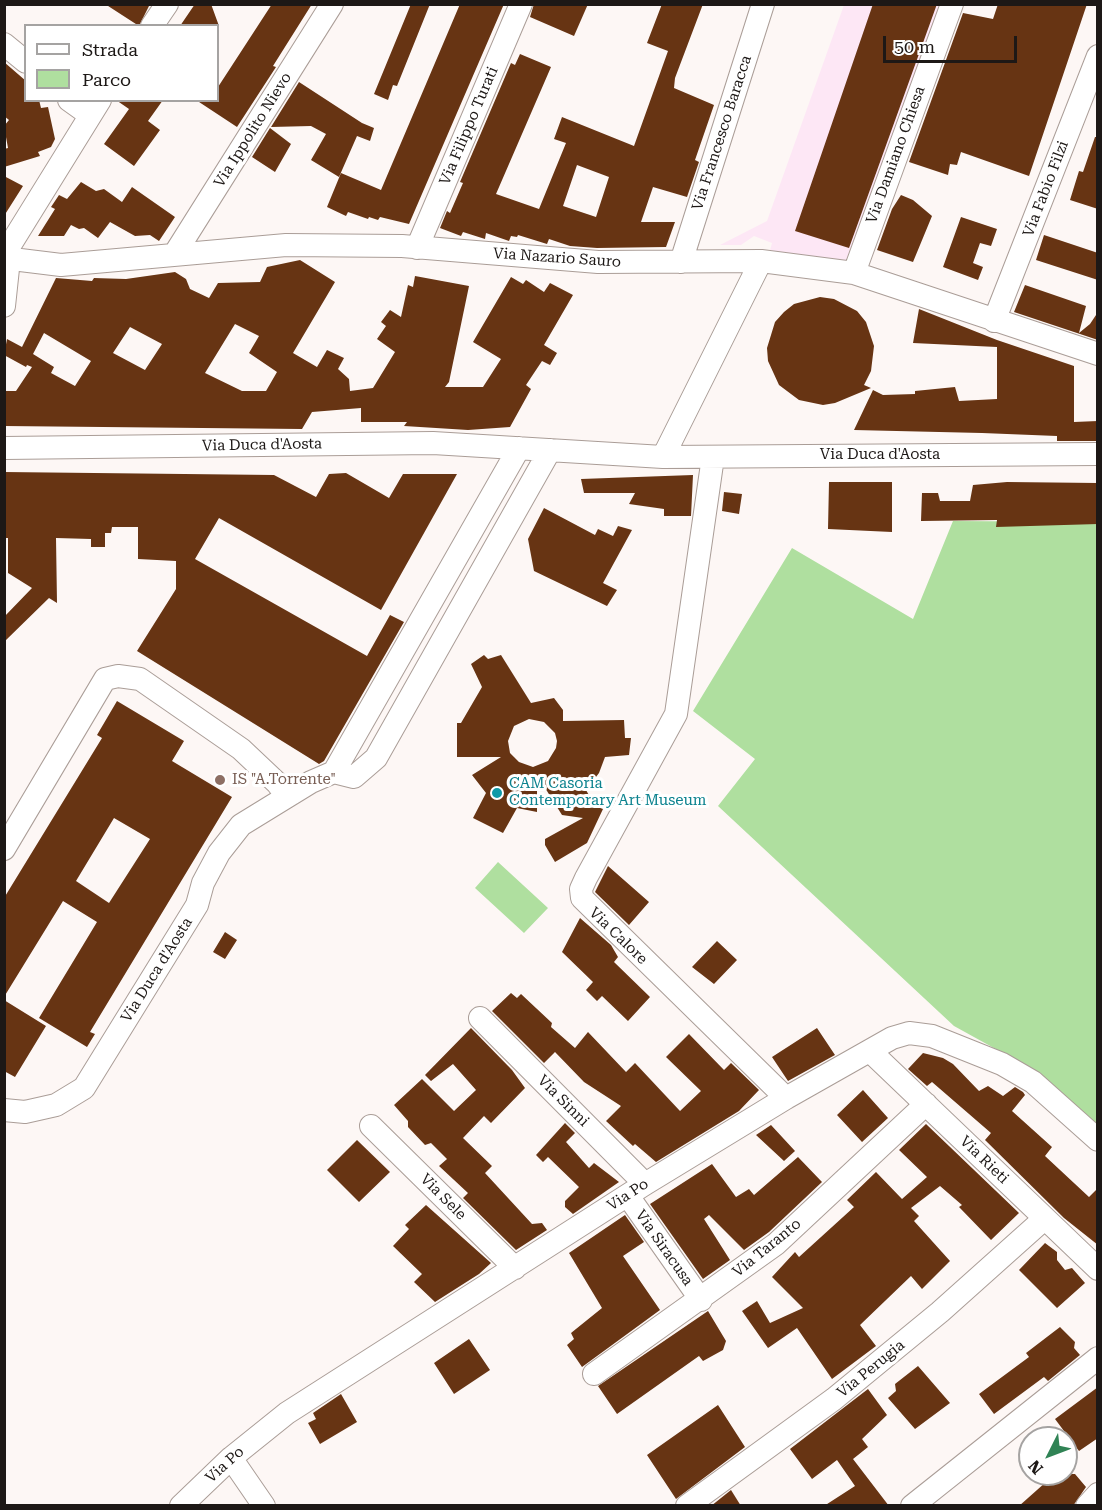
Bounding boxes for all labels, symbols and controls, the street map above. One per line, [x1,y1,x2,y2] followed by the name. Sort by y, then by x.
[24,24,219,102] legend
[886,24,1020,62] scale bar
[894,36,935,57] text: 50 m
[82,39,138,60] text: Strada
[688,53,756,213] street label: Via Francesco Baracca
[436,64,502,188] street label: Via Filippo Turati
[82,69,131,90] text: Parco
[210,69,296,191] street label: Via Ippolito Nievo
[863,84,929,226] street label: Via Damiano Chiesa
[1019,138,1073,240] street label: Via Fabio Filzi
[492,245,622,271] street label: Via Nazario Sauro
[202,435,322,455] street label: Via Duca d'Aosta
[820,446,940,464] street label: Via Duca d'Aosta
[232,771,336,789] place label: IS "A.Torrente"
[213,773,227,787] marker: IS "A.Torrente"
[509,775,707,810] place label: CAM Casoria Contemporary Art Museum
[490,786,504,800] marker: CAM Casoria Contemporary Art Museum
[585,904,651,968] street label: Via Calore
[117,914,197,1026] street label: Via Duca d'Aosta
[533,1071,593,1131] street label: Via Sinni
[956,1132,1012,1188] street label: Via Rieti
[416,1170,470,1224] street label: Via Sele
[604,1175,652,1215] street label: Via Po
[631,1207,697,1289] street label: Via Siracusa
[729,1215,805,1281] street label: Via Taranto
[834,1336,908,1402] street label: Via Perugia
[1018,1426,1078,1486] north arrow
[202,1443,248,1487] street label: Via Po
[1025,1456,1047,1478] text: N

